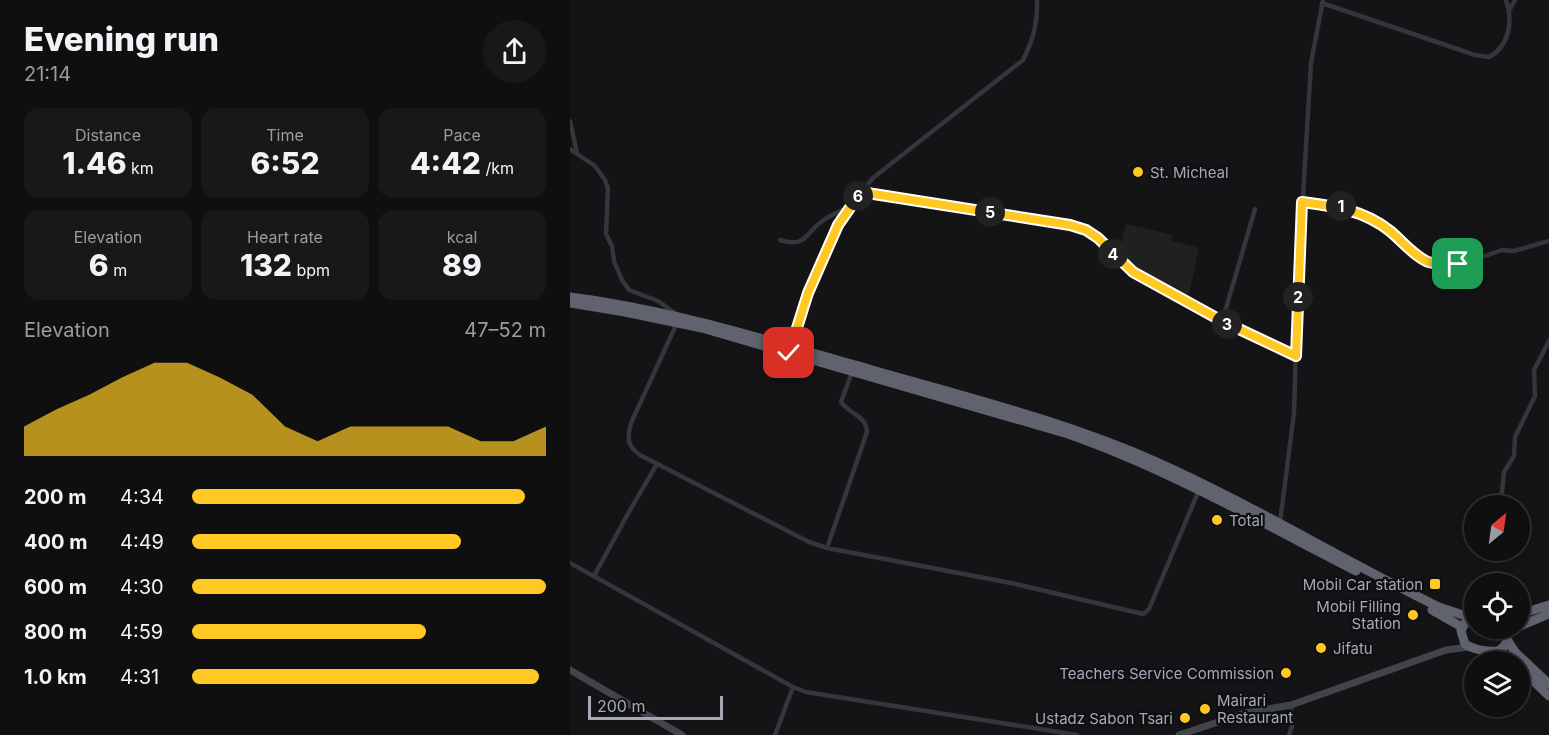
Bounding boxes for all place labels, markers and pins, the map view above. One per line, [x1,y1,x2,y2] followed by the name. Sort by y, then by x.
[1150,163,1229,182] place label: St. Micheal
[1131,165,1145,179] marker: St. Micheal
[843,181,873,211] pin: 6
[1326,191,1356,221] pin: 1
[975,197,1005,227] pin: 5
[1432,238,1483,289] pin
[1098,239,1128,269] pin: 4
[1283,282,1313,312] pin: 2
[1212,309,1242,339] pin: 3
[763,327,814,378] pin
[1229,511,1264,530] place label: Total
[1210,513,1224,527] marker: Total
[1303,575,1423,594] place label: Mobil Car station
[1428,577,1442,591] marker: Mobil Car station
[1316,597,1401,633] place label: Mobil Filling Station
[1406,608,1420,622] marker: Mobil Filling Station
[1333,639,1373,658] place label: Jifatu
[1314,641,1328,655] marker: Jifatu
[1059,664,1274,683] place label: Teachers Service Commission
[1279,666,1293,680] marker: Teachers Service Commission
[1217,691,1293,727] place label: Mairari Restaurant
[1198,702,1212,716] marker: Mairari Restaurant
[1035,709,1173,728] place label: Ustadz Sabon Tsari
[1178,711,1192,725] marker: Ustadz Sabon Tsari

